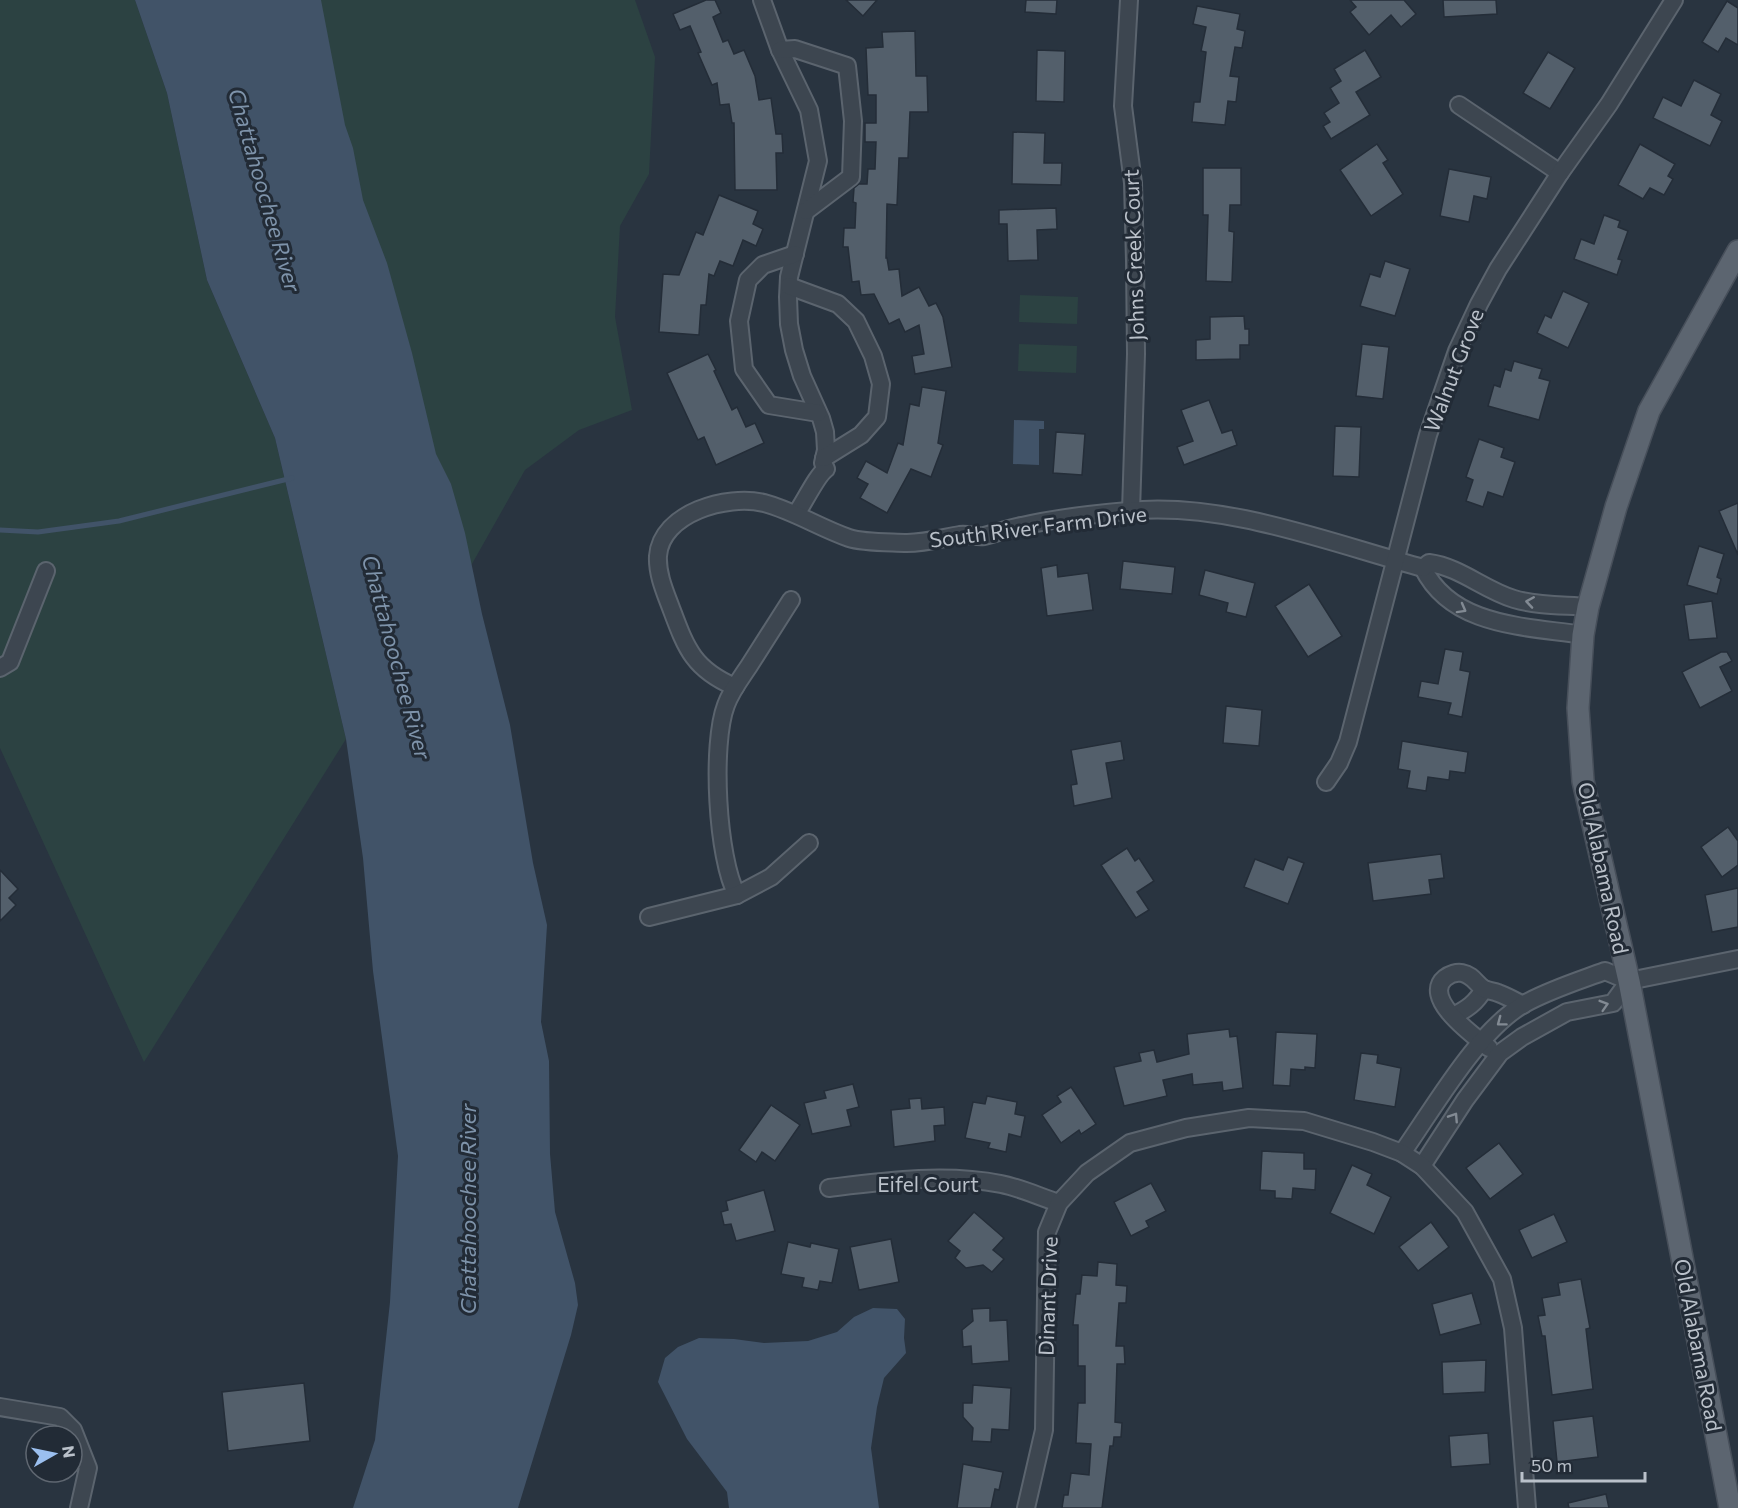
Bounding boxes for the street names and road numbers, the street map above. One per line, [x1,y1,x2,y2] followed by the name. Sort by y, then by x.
[1118,169,1148,341] street label: Johns Creek Court
[1418,305,1488,435] street label: Walnut Grove
[928,500,1148,552] street label: South River Farm Drive
[1574,780,1634,956] street label: Old Alabama Road
[877,1171,979,1196] street label: Eifel Court
[1032,1236,1062,1356] street label: Dinant Drive
[1670,1257,1728,1433] street label: Old Alabama Road

